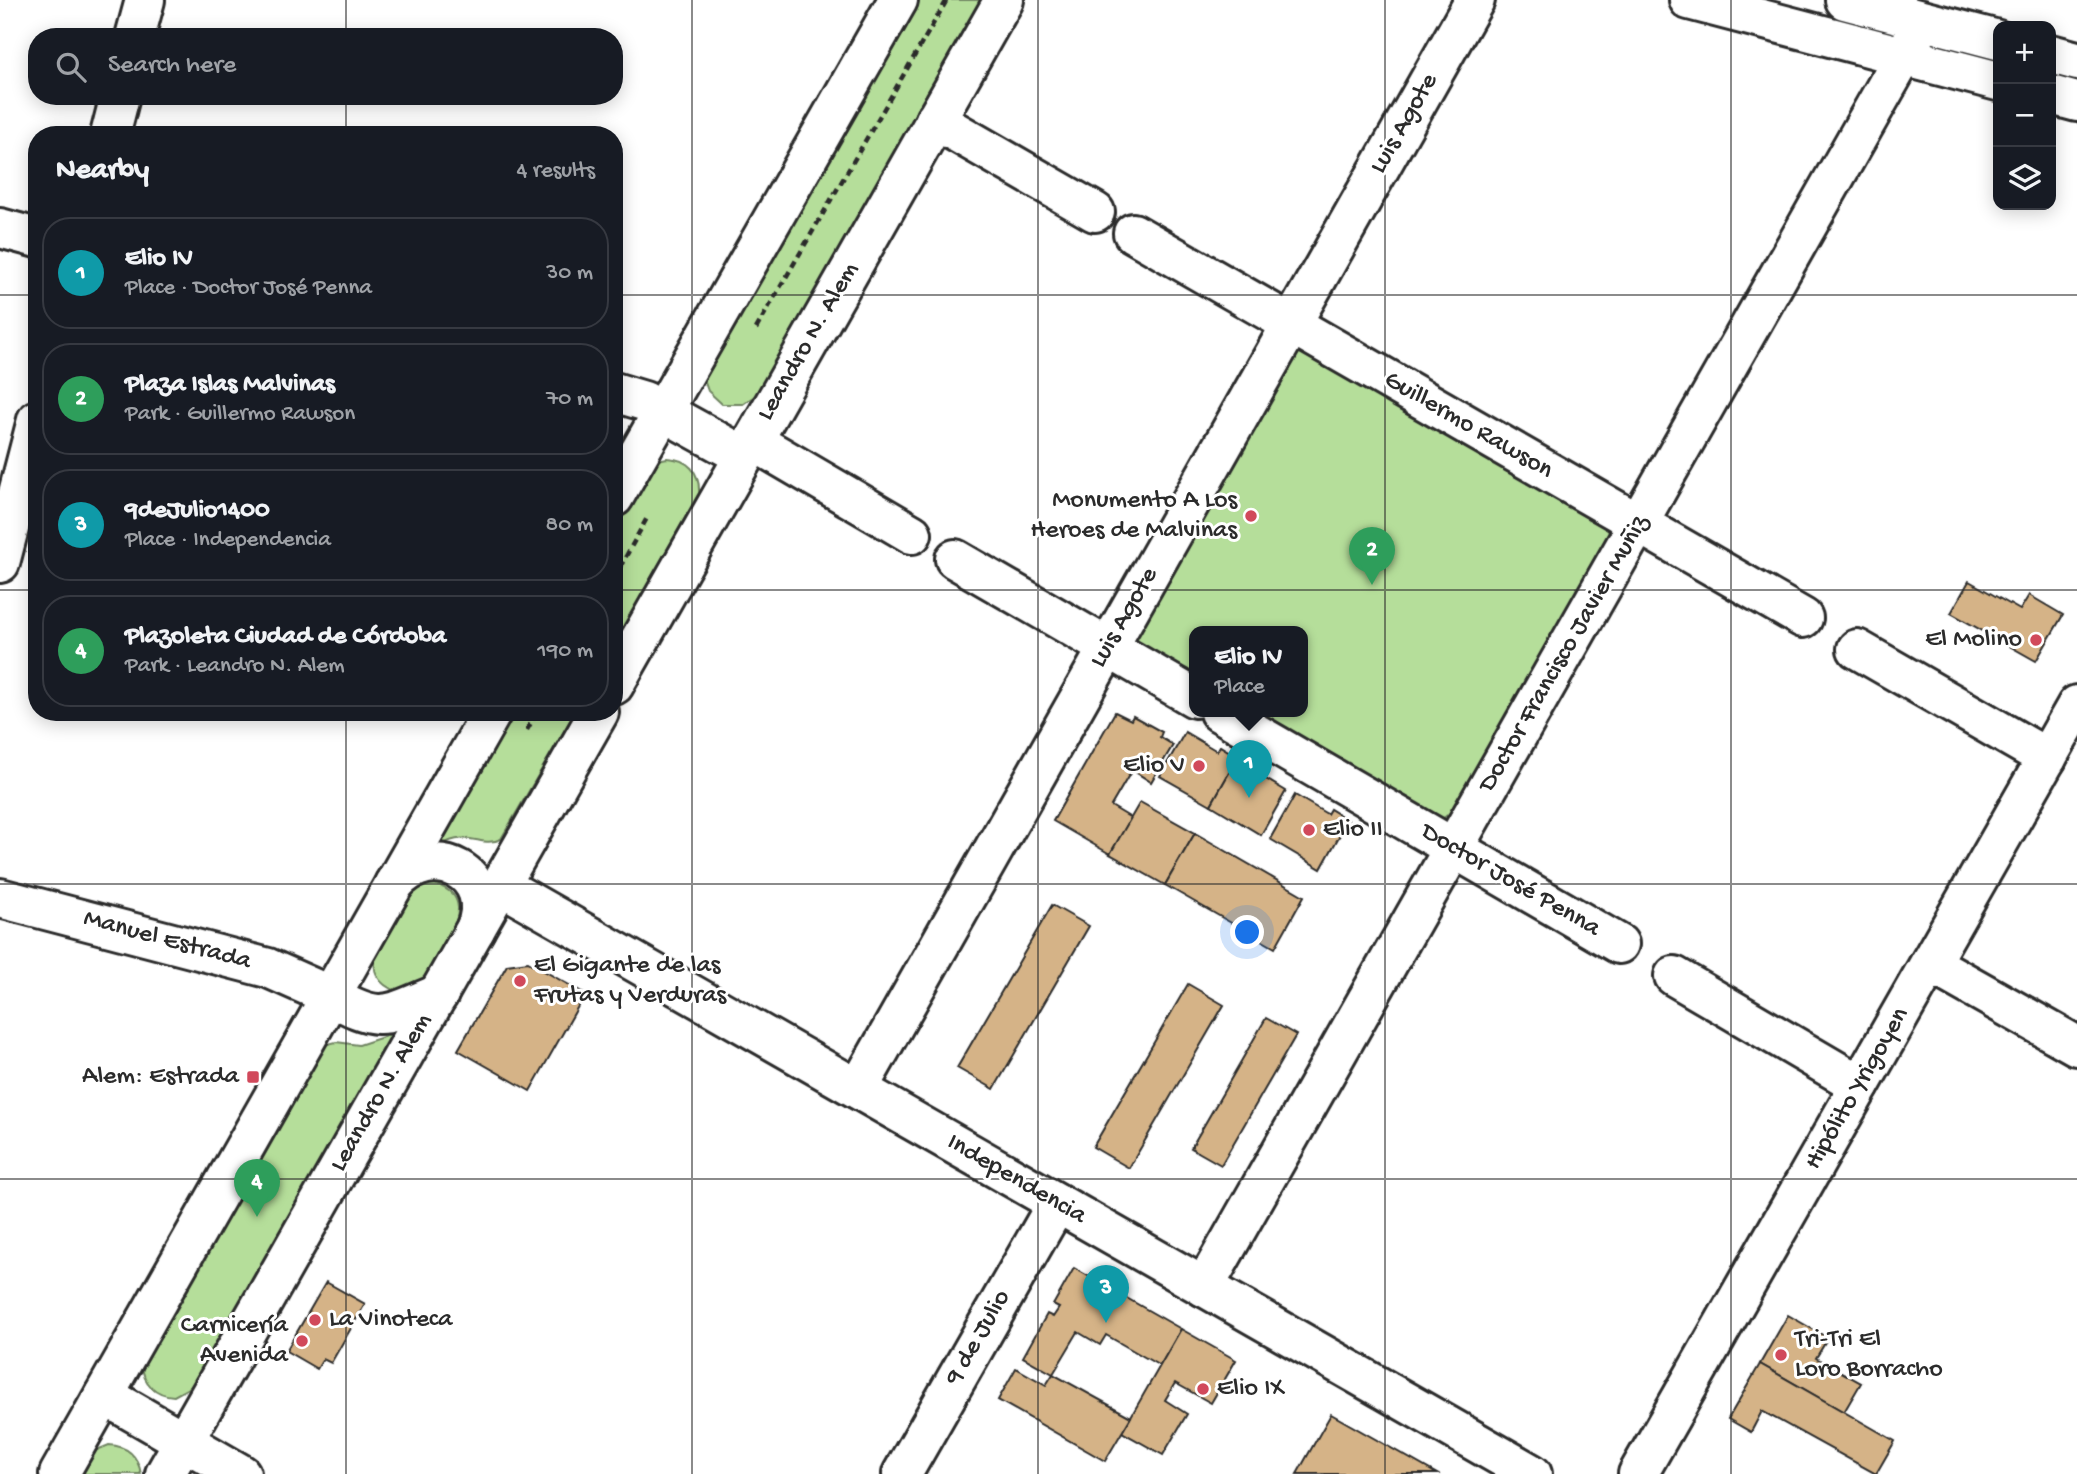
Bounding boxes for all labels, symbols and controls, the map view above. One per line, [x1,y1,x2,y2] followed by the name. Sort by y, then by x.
[1993,21,2056,210] map controls
[1993,21,2056,84] button: +
[28,28,623,105] search box
[52,48,90,86] icon: search
[108,51,236,82] text: Search here
[1364,68,1446,180] street label: Luis Agote
[1993,84,2056,147] button: −
[1993,147,2056,210] button: layers
[56,154,149,189] text: Nearby
[516,158,595,185] text: 4 results
[125,244,193,275] text: Elio IV
[751,257,867,427] street label: Leandro N. Alem
[76,260,86,287] text: 1
[546,260,593,287] text: 30 m
[125,275,372,302] text: Place · Doctor José Penna
[1378,365,1559,487] street label: Guillermo Rawson
[125,370,335,401] text: Plaza Islas Malvinas
[75,386,87,413] text: 2
[546,386,593,413] text: 70 m
[125,401,355,428] text: Park · Guillermo Rawson
[1030,486,1238,547] place label: Monumento A Los Heroes de Malvinas
[125,496,270,527] text: 9deJulio1400
[1243,508,1259,524] marker: Monumento A Los Heroes de Malvinas
[1472,509,1658,800] street label: Doctor Francisco Javier Muñiz
[75,512,87,539] text: 3
[546,512,593,539] text: 80 m
[125,527,331,554] text: Place · Independencia
[1349,527,1395,585] pin: 2
[1084,562,1166,674] street label: Luis Agote
[125,622,446,653] text: Plazoleta Ciudad de Córdoba
[1925,625,2022,656] place label: El Molino
[1189,626,1308,717] popup
[2028,632,2044,648] marker: El Molino
[76,638,86,665] text: 4
[537,638,593,665] text: 190 m
[1215,643,1282,674] text: Elio IV
[125,653,344,680] text: Park · Leandro N. Alem
[1215,674,1265,701] text: Place
[1226,740,1272,798] pin: 1
[1123,751,1185,782] place label: Elio V
[1191,758,1207,774] marker: Elio V
[1323,815,1383,846] place label: Elio II
[1413,816,1607,946] street label: Doctor José Penna
[1301,822,1317,838] marker: Elio II
[80,904,256,979] street label: Manuel Estrada
[1230,915,1264,949] your location
[533,951,728,1012] place label: El Gigante de las Frutas y Verduras
[512,973,528,989] marker: El Gigante de las Frutas y Verduras
[1799,1002,1917,1176] street label: Hipólito Yrigoyen
[324,1008,440,1178] street label: Leandro N. Alem
[82,1062,241,1093] place label: Alem: Estrada
[245,1069,261,1085] marker: Alem: Estrada
[941,1128,1093,1233] street label: Independencia
[234,1159,280,1217] pin: 4
[1083,1265,1129,1323] pin: 3
[939,1285,1019,1392] street label: 9 de Julio
[329,1305,454,1336] place label: La Vinoteca
[181,1311,290,1372] place label: Carnicería Avenida
[307,1312,323,1328] marker: La Vinoteca
[1793,1325,1943,1386] place label: Tri-Tri El Loro Borracho
[294,1333,310,1349] marker: Carnicería Avenida
[1773,1347,1789,1363] marker: Tri-Tri El Loro Borracho
[1217,1374,1285,1405] place label: Elio IX
[1195,1381,1211,1397] marker: Elio IX

